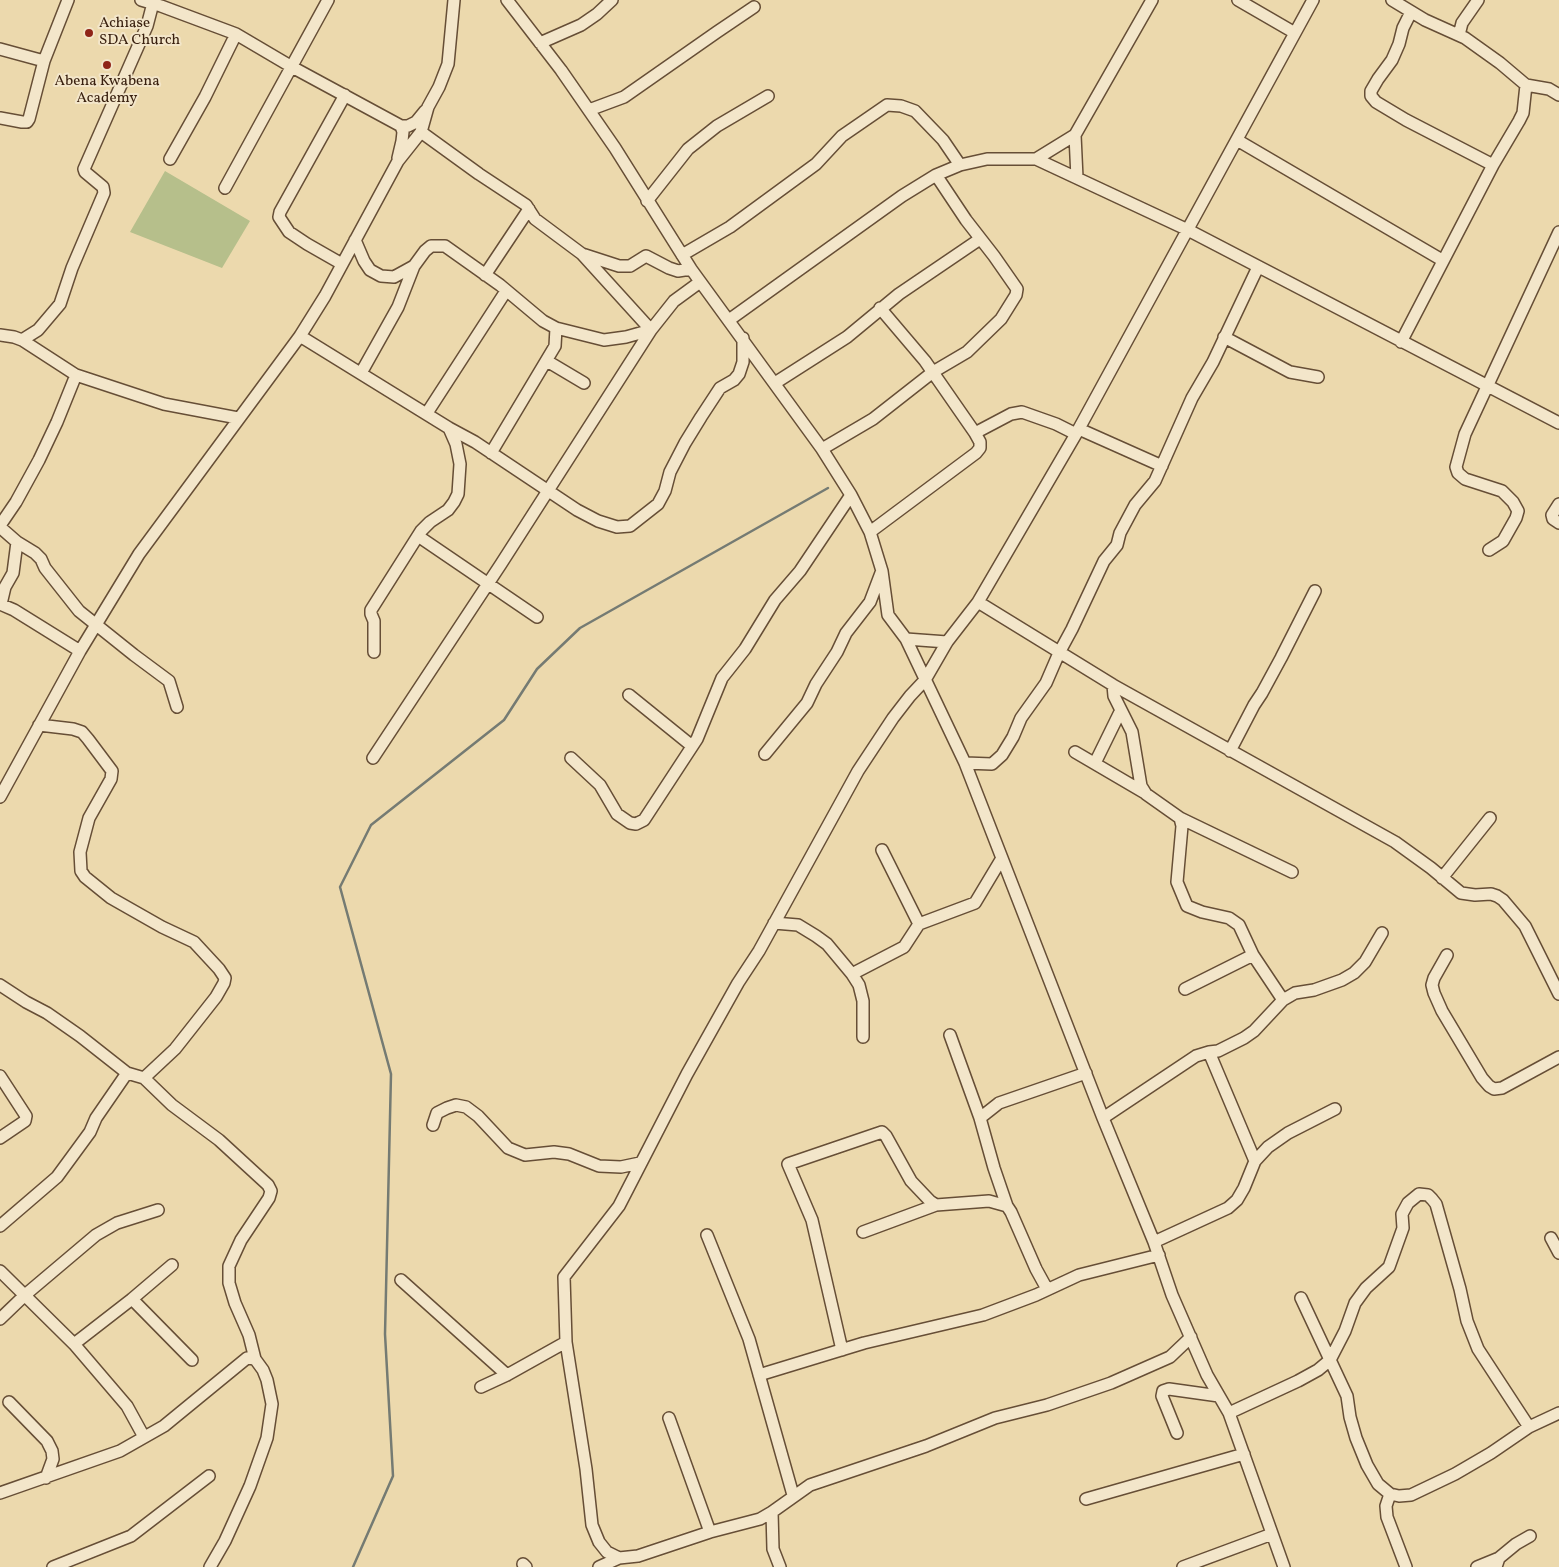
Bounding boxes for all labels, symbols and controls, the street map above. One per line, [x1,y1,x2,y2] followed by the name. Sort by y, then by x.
[99,15,180,50] place label: Achiase SDA Church
[83,27,95,39] marker: Achiase SDA Church
[101,59,113,71] marker: Abena Kwabena Academy
[54,73,160,108] place label: Abena Kwabena Academy

